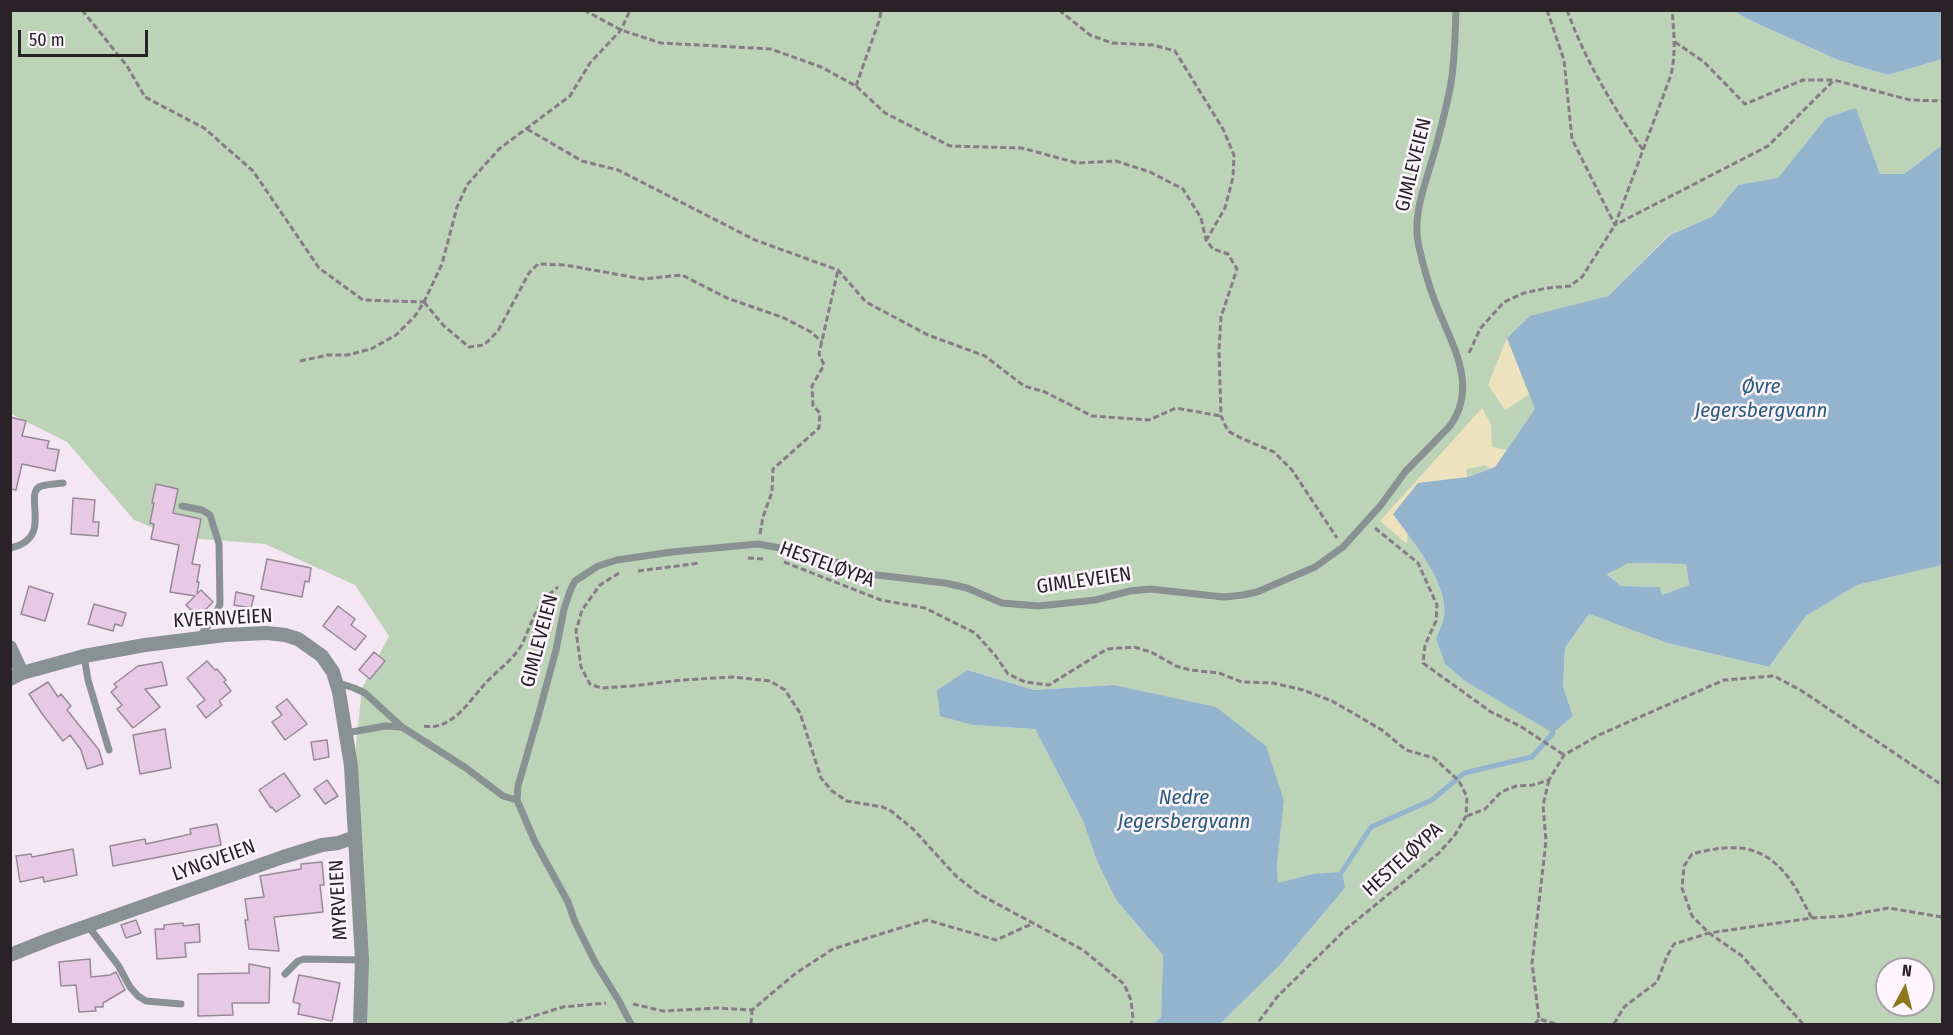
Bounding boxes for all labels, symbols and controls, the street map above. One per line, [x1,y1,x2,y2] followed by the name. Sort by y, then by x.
[21,18,152,56] scale bar
[29,29,65,51] text: 50 m
[1391,116,1437,214] street label: GIMLEVEIEN
[1694,374,1828,424] water label: Øvre Jegersbergvann
[776,537,878,593] street label: HESTELØYPA
[1035,562,1133,600] street label: GIMLEVEIEN
[516,592,564,690] street label: GIMLEVEIEN
[173,604,273,634] street label: KVERNVEIEN
[1117,785,1251,835] water label: Nedre Jegersbergvann
[1358,818,1448,902] street label: HESTELØYPA
[169,835,259,887] street label: LYNGVEIEN
[325,859,353,941] street label: MYRVEIEN
[1875,957,1935,1017] north arrow
[1901,961,1913,981] text: N

